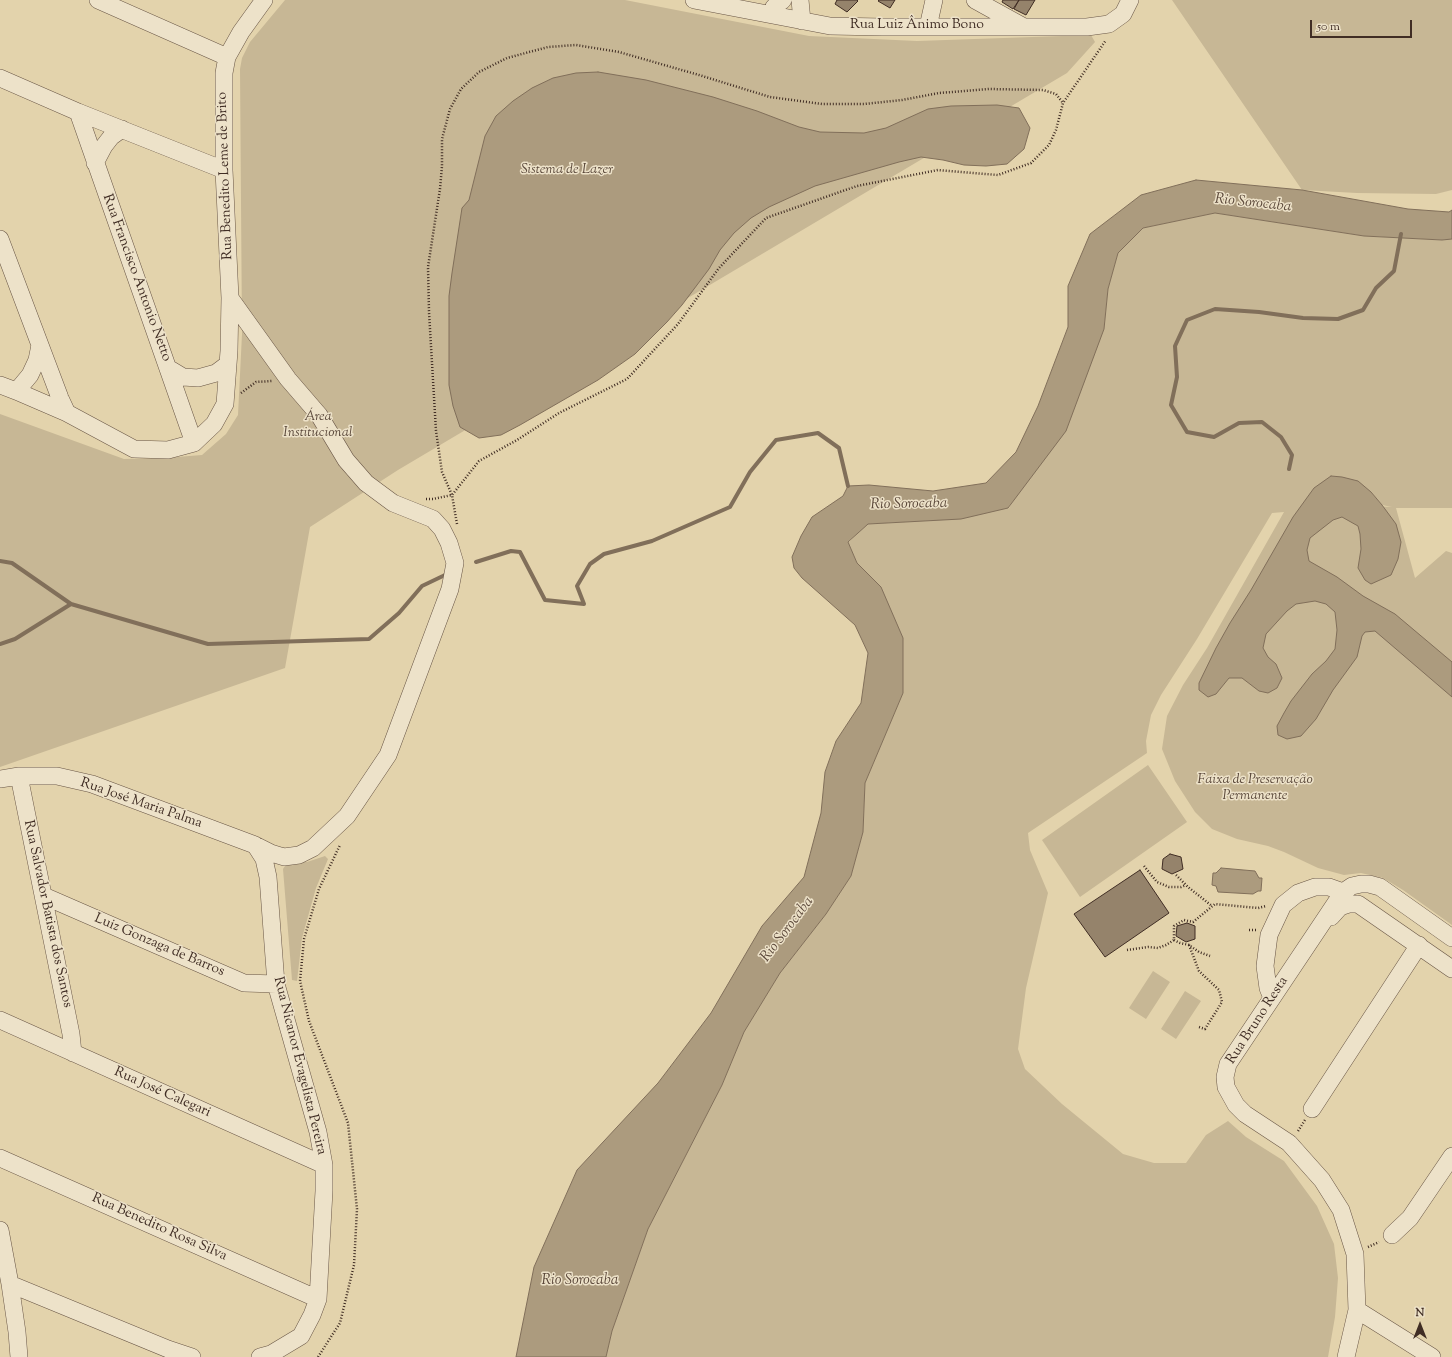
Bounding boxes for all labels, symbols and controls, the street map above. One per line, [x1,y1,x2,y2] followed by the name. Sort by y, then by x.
[1312,12,1414,38] scale bar
[850,18,984,34] street label: Rua Luiz Ânimo Bono
[1317,18,1340,36] text: 50 m
[215,92,237,260] street label: Rua Benedito Leme de Brito
[521,163,613,179] park label: Sistema de Lazer
[1214,191,1292,217] water label: Rio Sorocaba
[98,192,174,364] street label: Rua Francisco Antonio Netto
[283,410,353,442] park label: Área Institucional
[870,495,948,515] water label: Rio Sorocaba
[1197,773,1313,806] park label: Faixa de Preservação Permanente
[78,775,204,833] street label: Rua José Maria Palma
[19,819,75,1009] street label: Rua Salvador Batista dos Santos
[758,894,818,966] water label: Rio Sorocaba
[91,911,227,981] street label: Luiz Gonzaga de Barros
[1223,974,1293,1068] street label: Rua Bruno Resta
[269,975,329,1157] street label: Rua Nicanor Evagelista Pereira
[111,1064,213,1122] street label: Rua José Calegari
[89,1191,229,1265] street label: Rua Benedito Rosa Silva
[542,1272,618,1290] water label: Rio Sorocaba
[1400,1305,1440,1345] north arrow
[1416,1305,1424,1321] text: N

